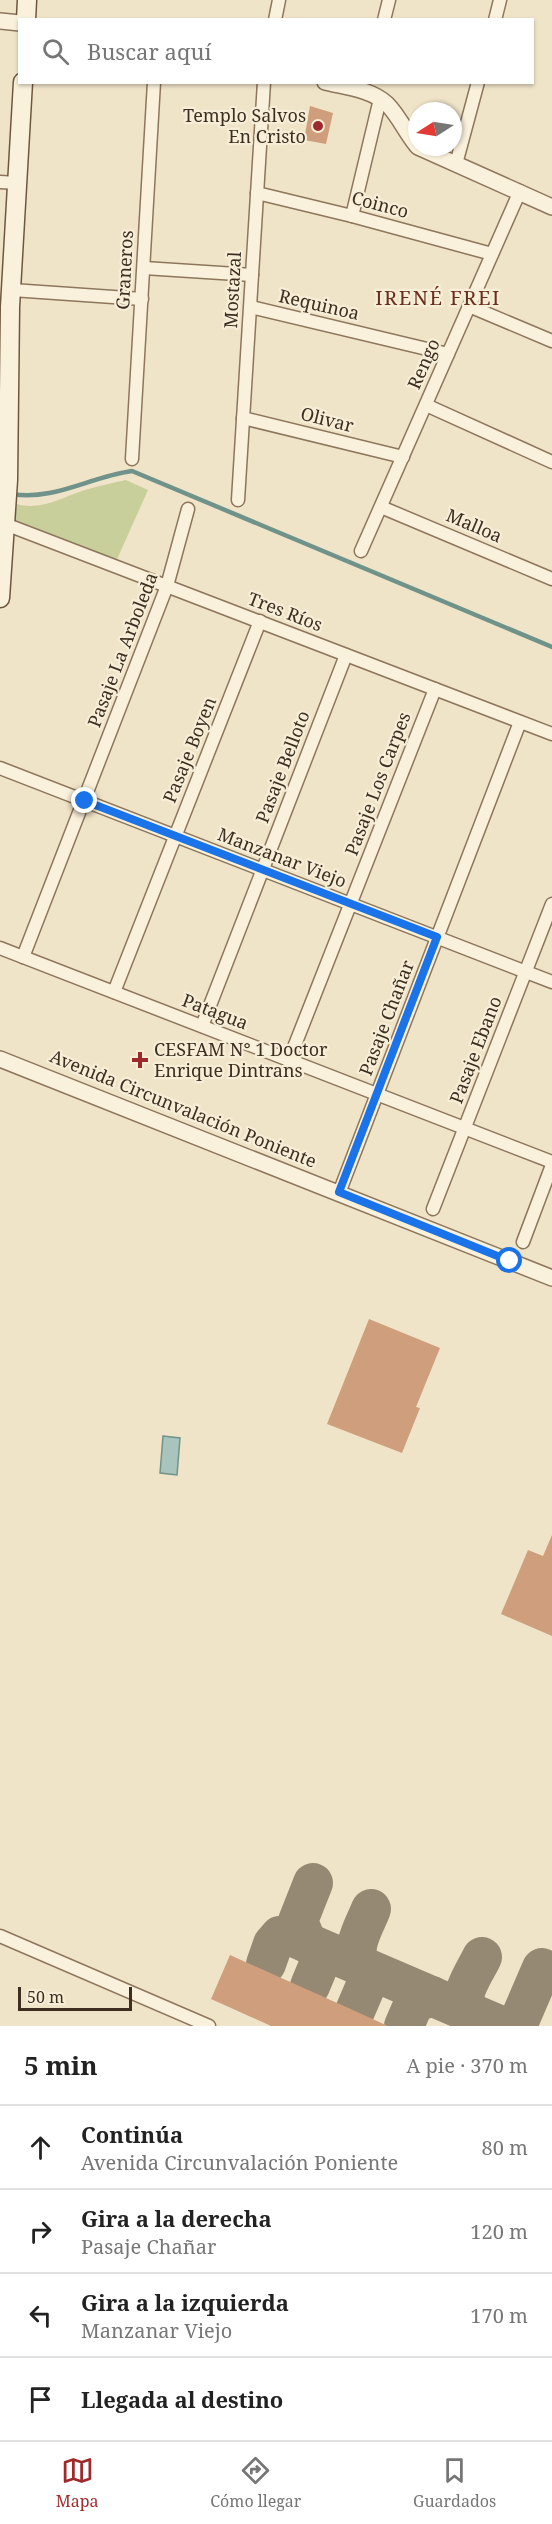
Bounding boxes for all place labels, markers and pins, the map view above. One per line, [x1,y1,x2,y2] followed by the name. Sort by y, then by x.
[183,103,306,148] place label: Templo Salvos En Cristo
[311,119,325,133] marker: Templo Salvos En Cristo
[154,1037,328,1082] place label: CESFAM N° 1 Doctor Enrique Dintrans
[131,1051,149,1069] marker: CESFAM N° 1 Doctor Enrique Dintrans

